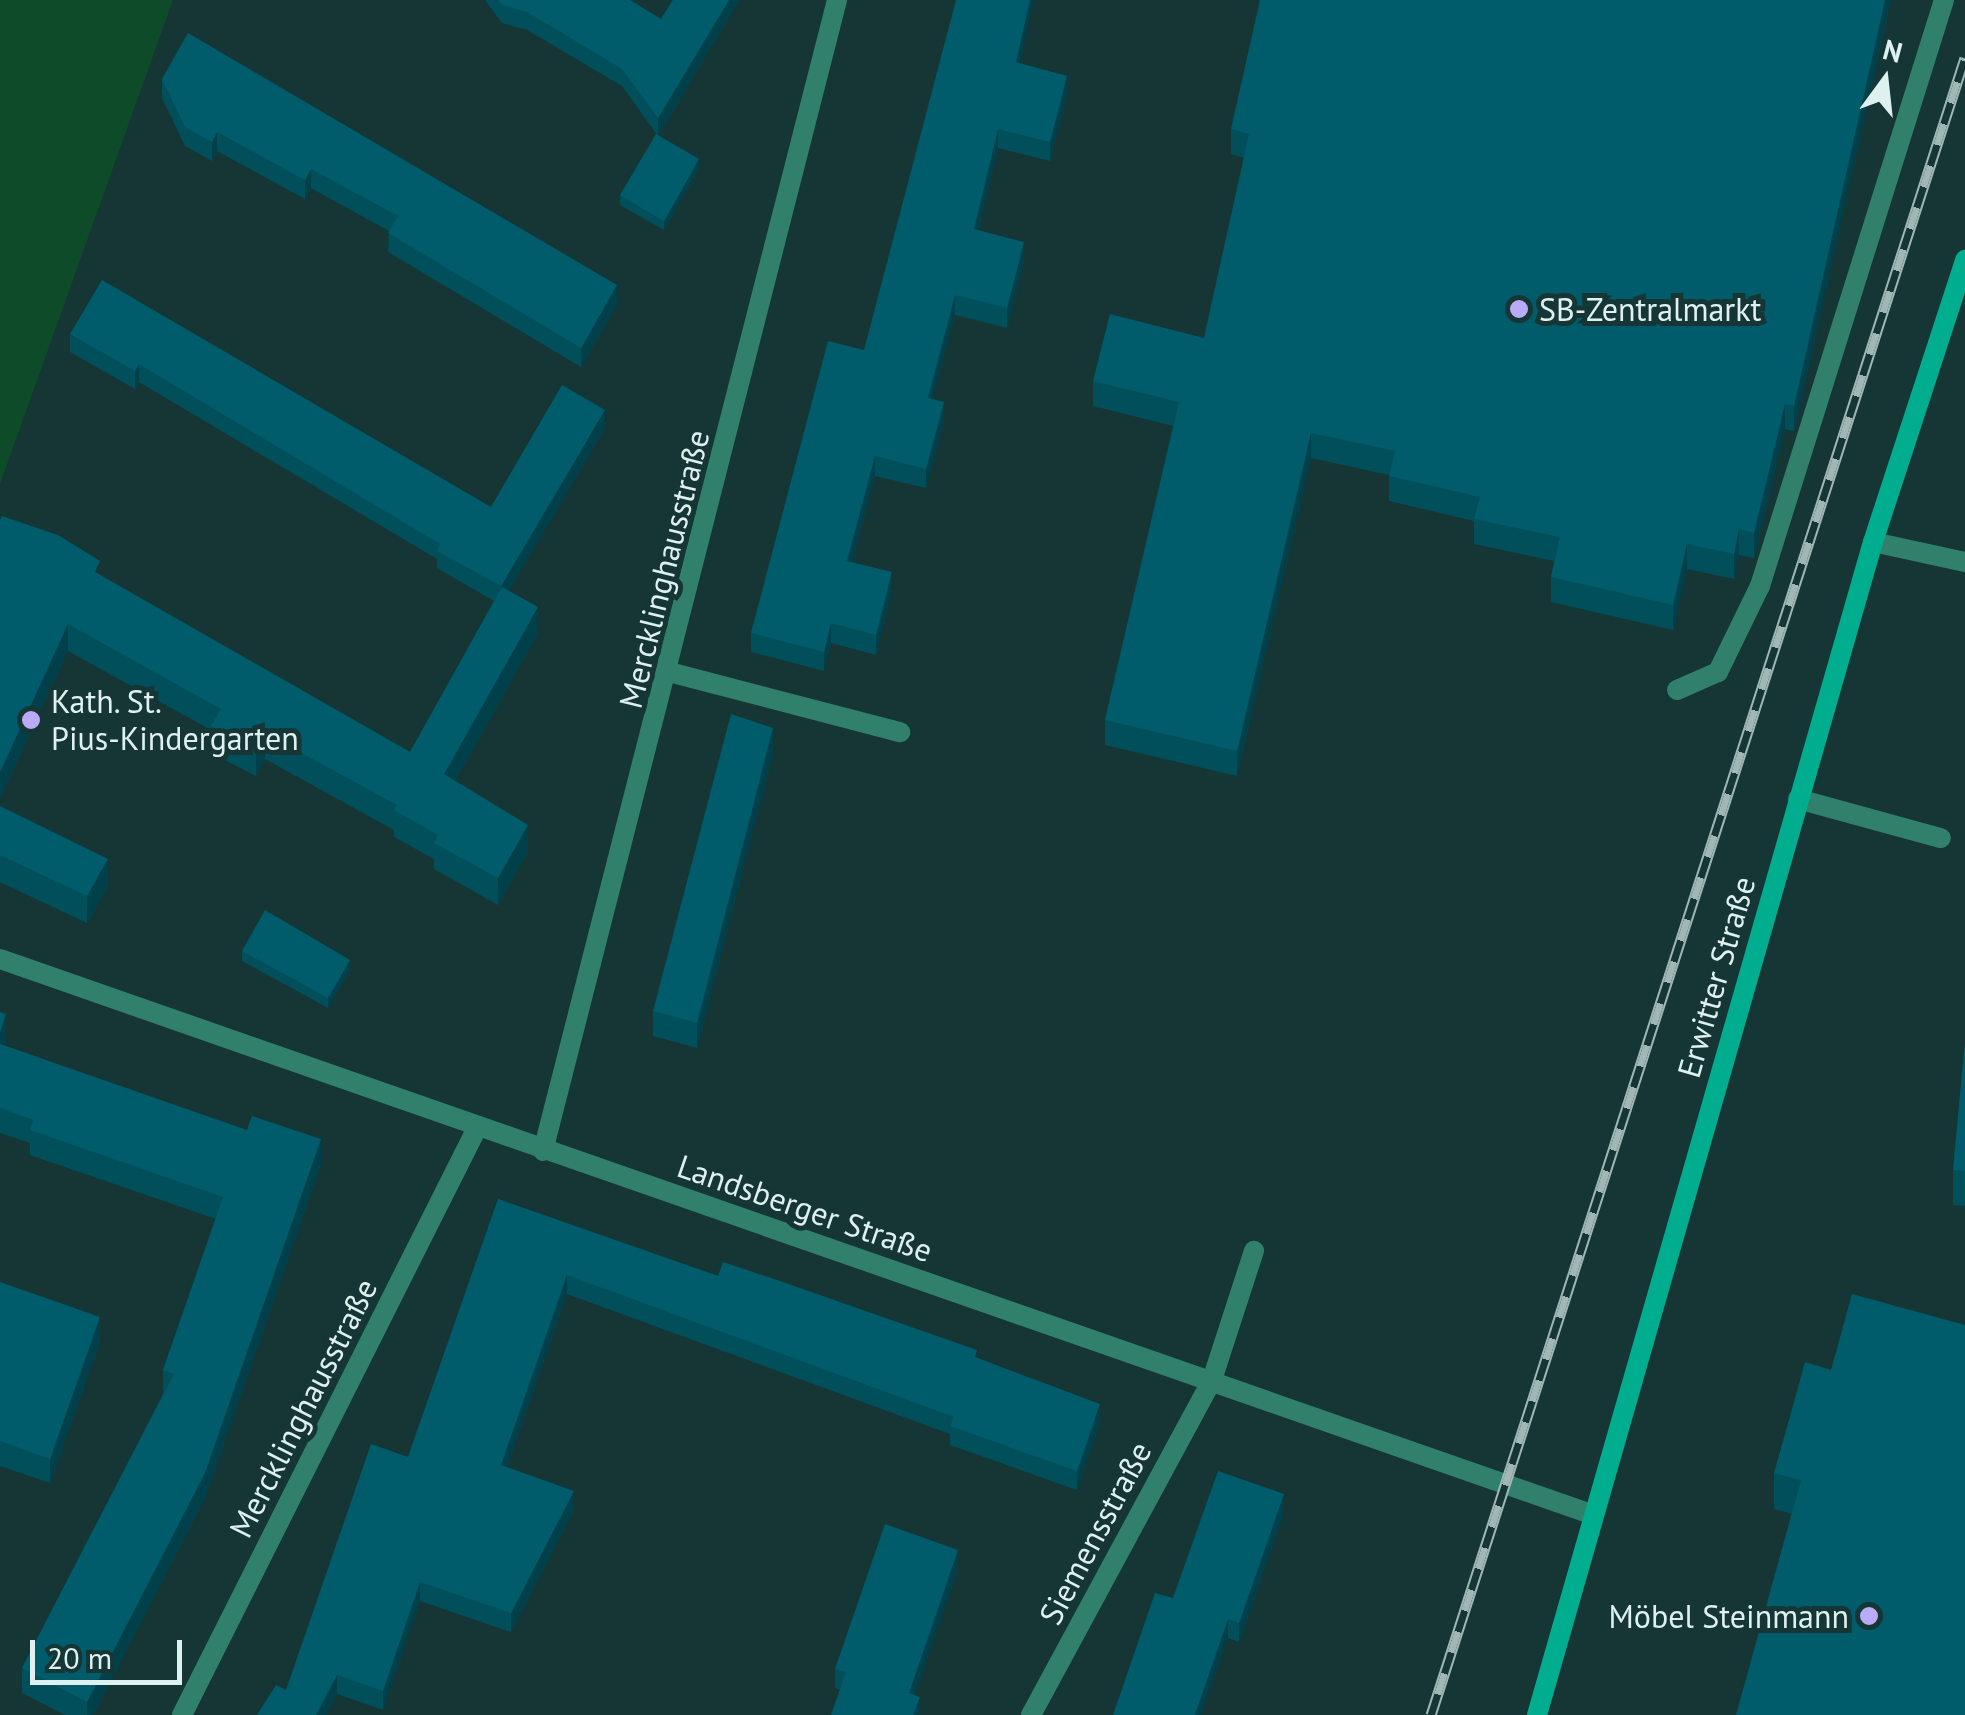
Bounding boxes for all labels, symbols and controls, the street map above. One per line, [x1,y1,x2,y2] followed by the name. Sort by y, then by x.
[1835,30,1935,130] north arrow
[1879,30,1907,71] text: N
[1539,290,1761,328] place label: SB-Zentralmarkt
[1508,298,1530,320] marker: SB-Zentralmarkt
[611,426,717,712] street label: Mercklinghausstraße
[51,683,299,758] place label: Kath. St. Pius-Kindergarten
[20,709,42,731] marker: Kath. St. Pius-Kindergarten
[1669,872,1763,1082] street label: Erwitter Straße
[673,1146,937,1270] street label: Landsberger Straße
[221,1272,385,1544] street label: Mercklinghausstraße
[1031,1435,1159,1631] street label: Siemensstraße
[1608,1597,1849,1635] place label: Möbel Steinmann
[1858,1605,1880,1627] marker: Möbel Steinmann
[35,1620,188,1682] scale bar
[47,1638,112,1677] text: 20 m

